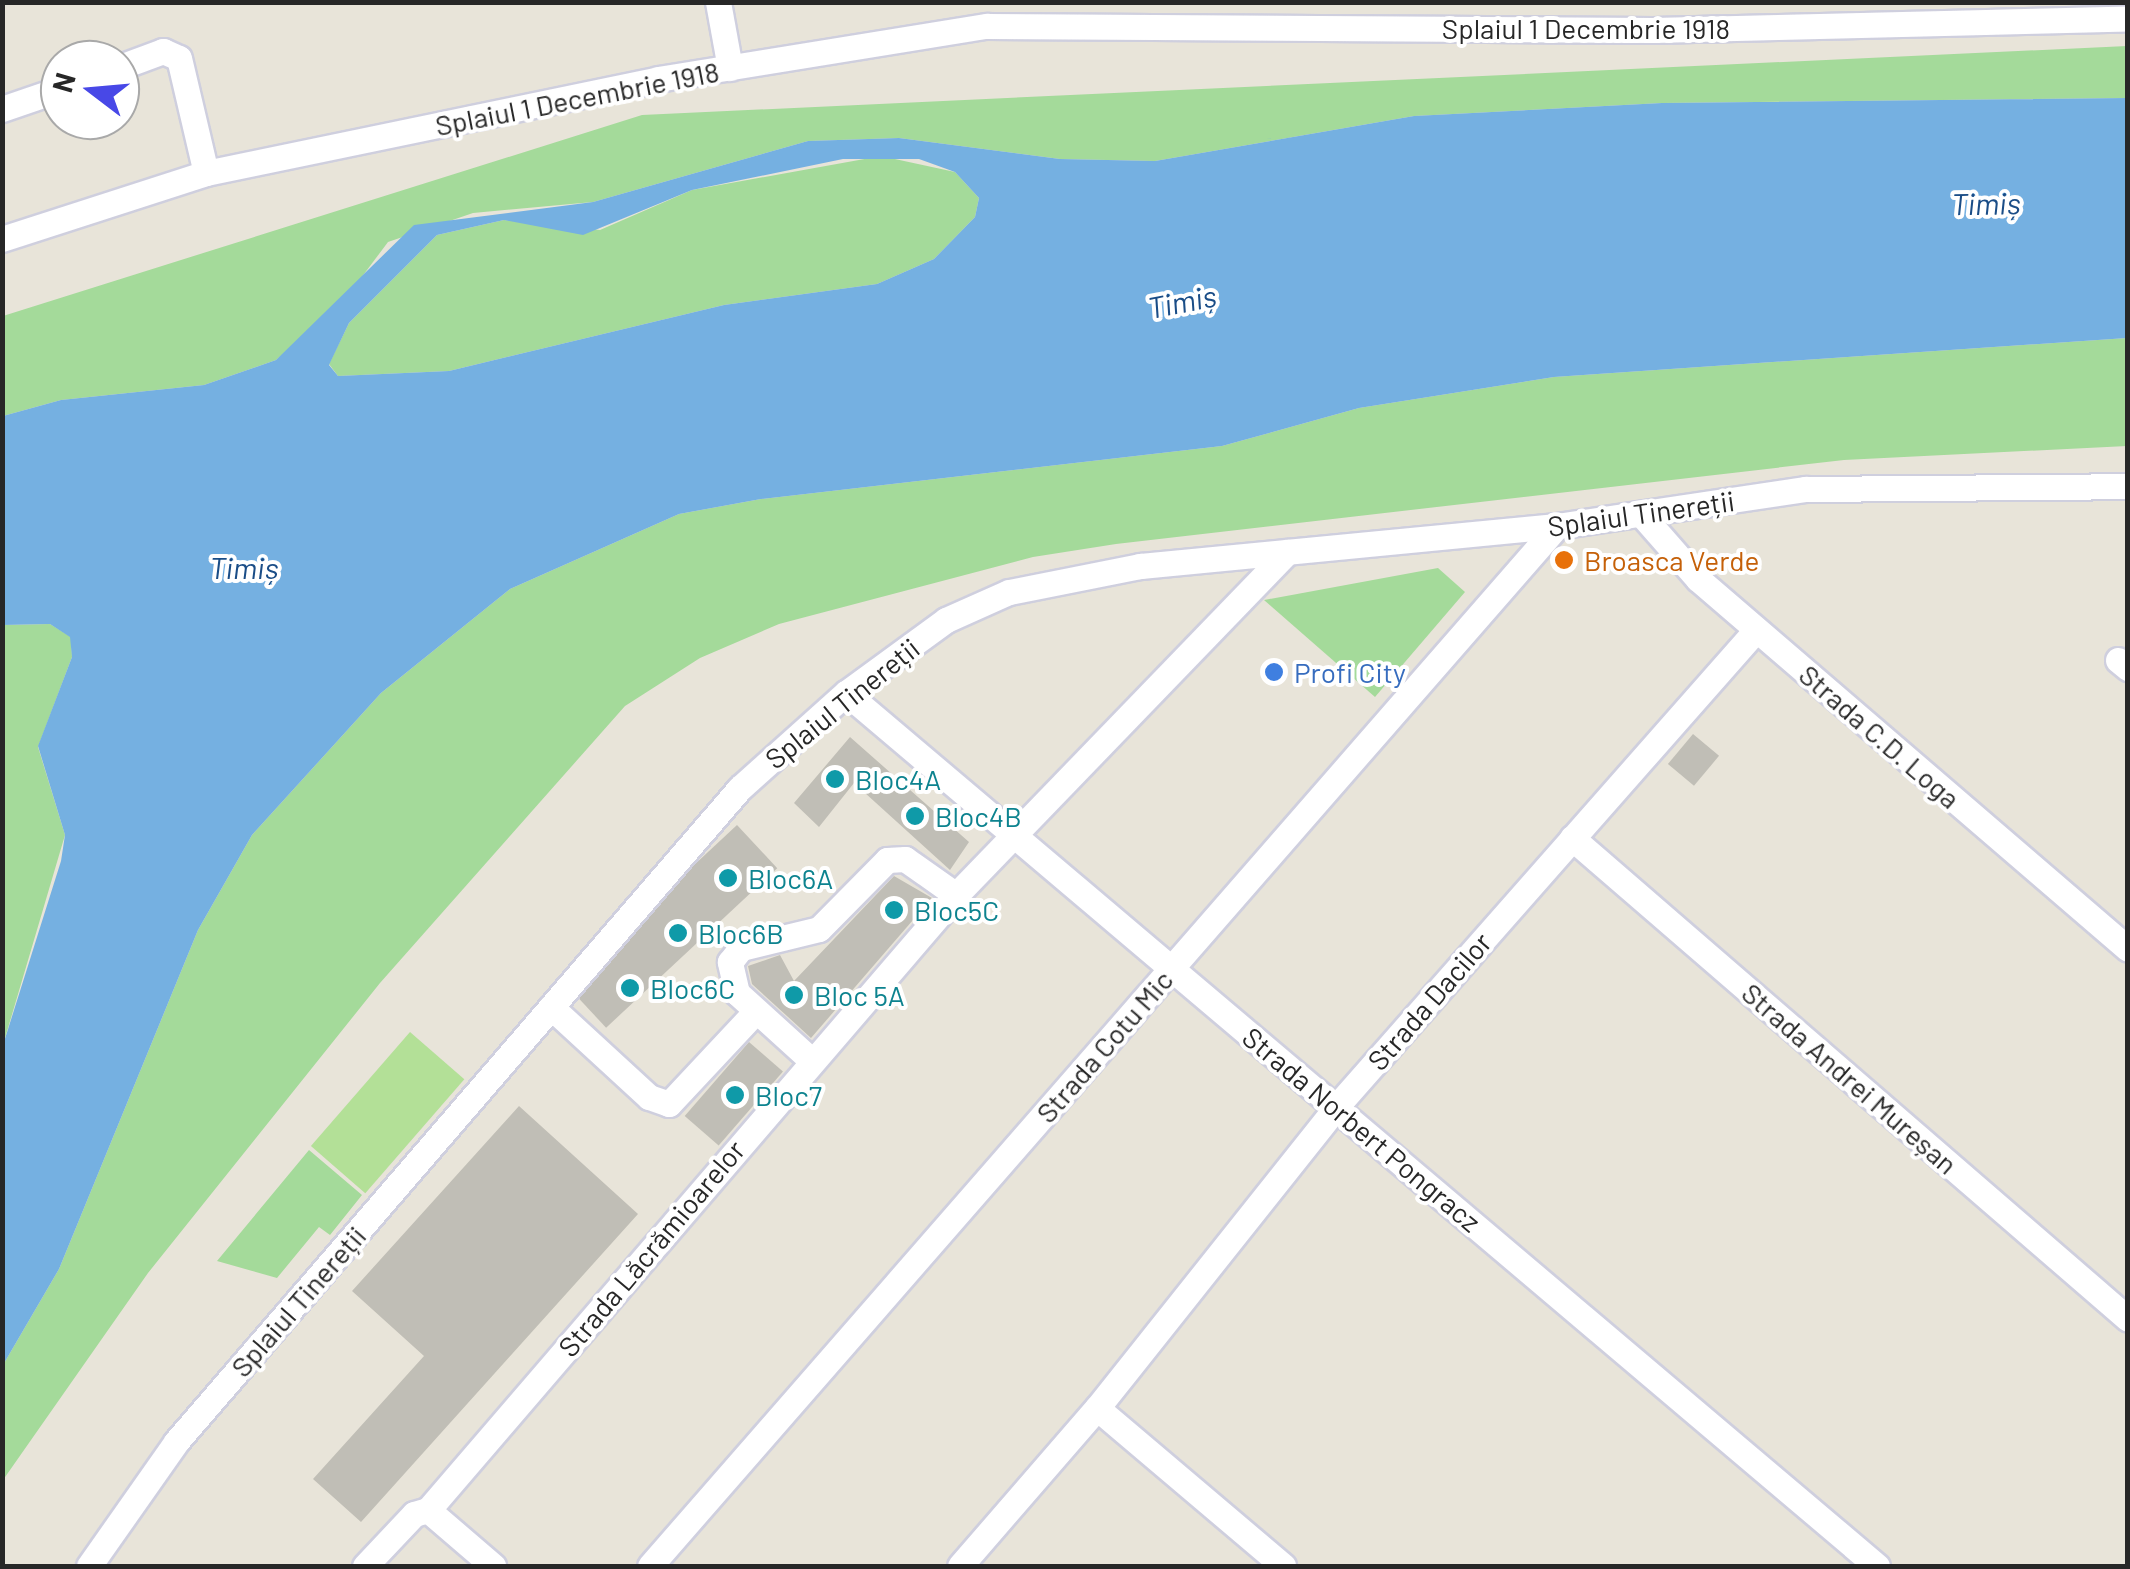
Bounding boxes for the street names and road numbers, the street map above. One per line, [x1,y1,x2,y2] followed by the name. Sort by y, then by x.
[1442,11,1730,45] street label: Splaiul 1 Decembrie 1918
[432,54,722,142] street label: Splaiul 1 Decembrie 1918
[1545,483,1737,543] street label: Splaiul Tinereții
[758,631,926,775] street label: Splaiul Tinereții
[1793,657,1967,815] street label: Strada C.D. Loga
[1360,925,1498,1077] street label: Strada Dacilor
[1029,963,1179,1129] street label: Strada Cotu Mic
[1736,976,1964,1180] street label: Strada Andrei Mureșan
[1236,1020,1488,1238] street label: Strada Norbert Pongracz
[551,1133,751,1363] street label: Strada Lăcrămioarelor
[223,1219,373,1383] street label: Splaiul Tinereții

